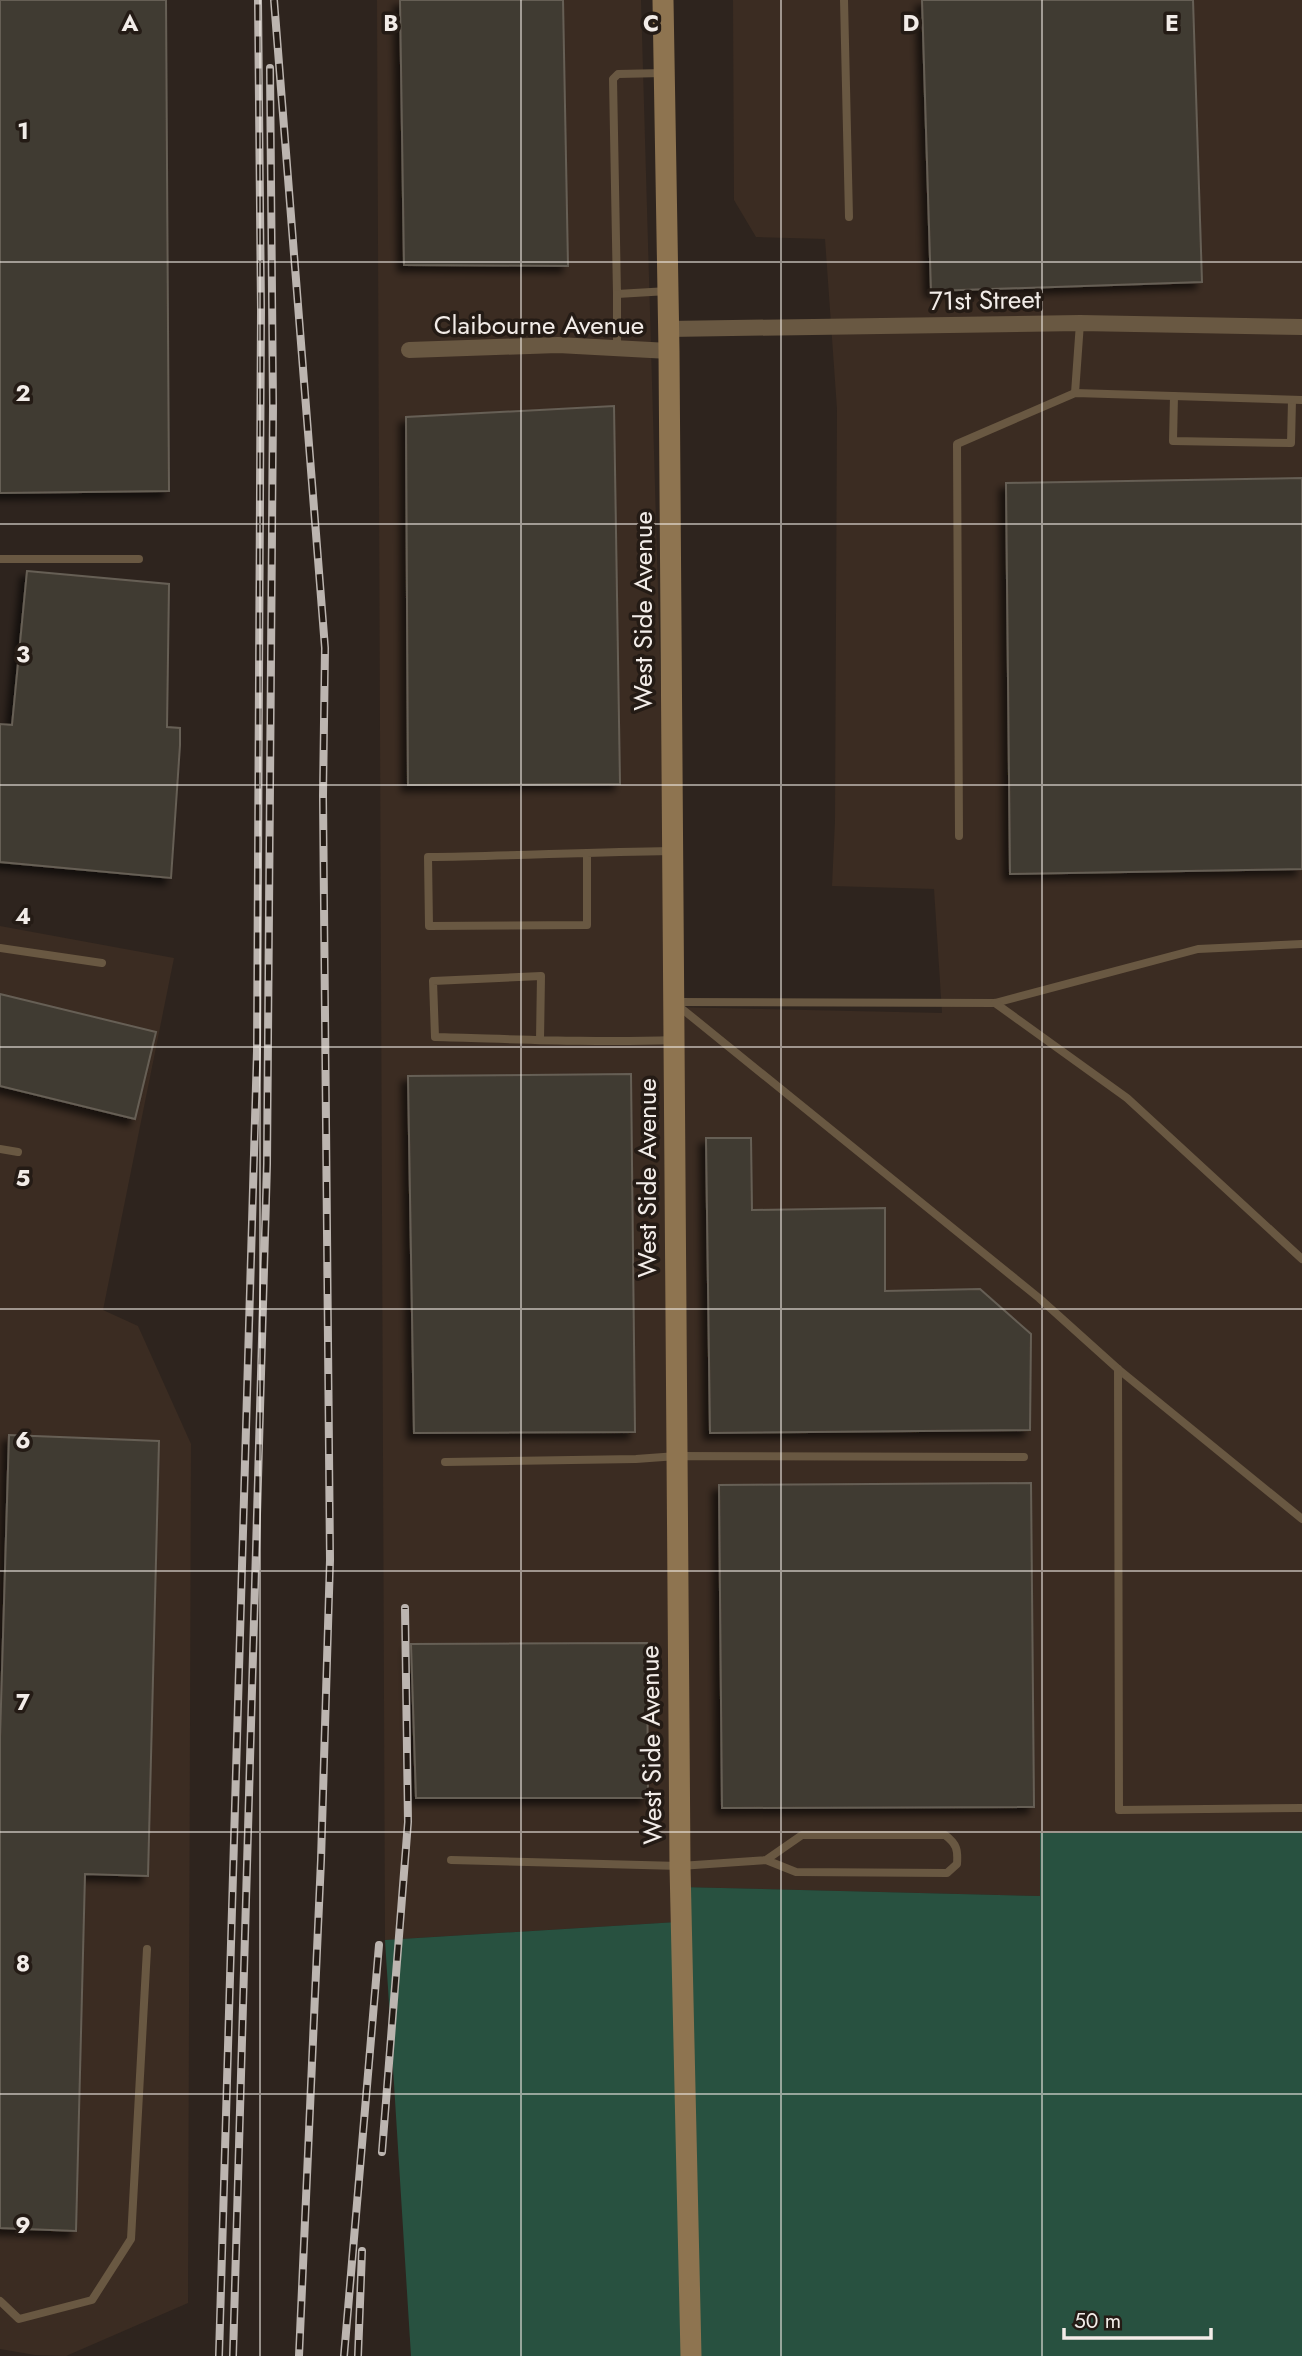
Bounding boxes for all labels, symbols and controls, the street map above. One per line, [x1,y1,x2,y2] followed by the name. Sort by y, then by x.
[121,6,139,40] text: A
[383,6,399,40] text: B
[643,6,659,40] text: C
[903,6,920,40] text: D
[1165,6,1179,40] text: E
[17,114,29,148] text: 1
[929,280,1042,320] street label: 71st Street
[434,306,644,344] street label: Claibourne Avenue
[15,376,31,410] text: 2
[624,511,662,711] street label: West Side Avenue
[16,637,30,671] text: 3
[15,899,31,933] text: 4
[628,1078,666,1278] street label: West Side Avenue
[16,1161,30,1195] text: 5
[15,1423,31,1457] text: 6
[630,1645,672,1845] street label: West Side Avenue
[16,1685,30,1719] text: 7
[16,1946,30,1980] text: 8
[15,2208,31,2242] text: 9
[1064,2296,1211,2340] scale bar
[1074,2306,1121,2336] text: 50 m

